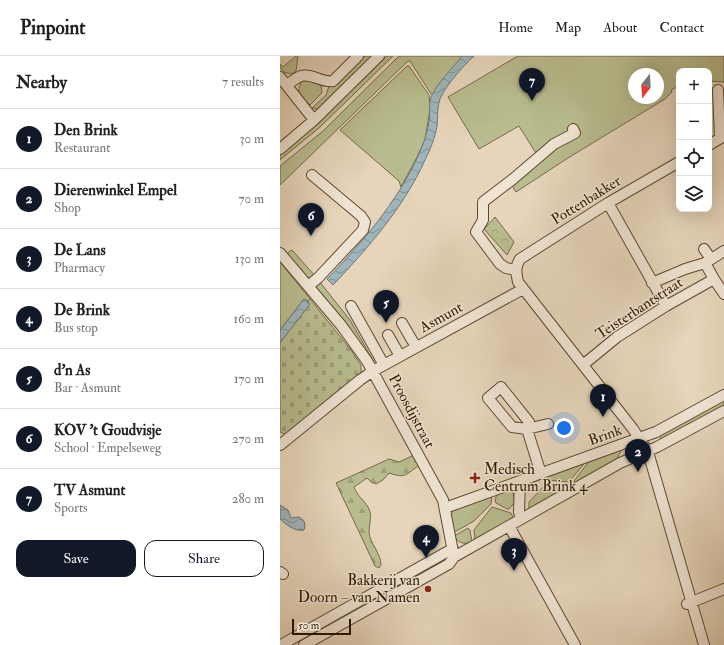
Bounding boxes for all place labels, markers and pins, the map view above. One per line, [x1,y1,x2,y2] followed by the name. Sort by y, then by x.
[519,68,545,101] pin: 7
[298,203,324,236] pin: 6
[373,290,399,323] pin: 5
[590,384,616,417] pin: 1
[625,439,651,472] pin: 2
[484,460,588,496] place label: Medisch Centrum Brink 4
[469,472,481,484] marker: Medisch Centrum Brink 4
[413,525,439,558] pin: 4
[501,538,527,571] pin: 3
[298,571,420,607] place label: Bakkerij van Doorn – van Namen
[423,584,433,594] marker: Bakkerij van Doorn – van Namen

